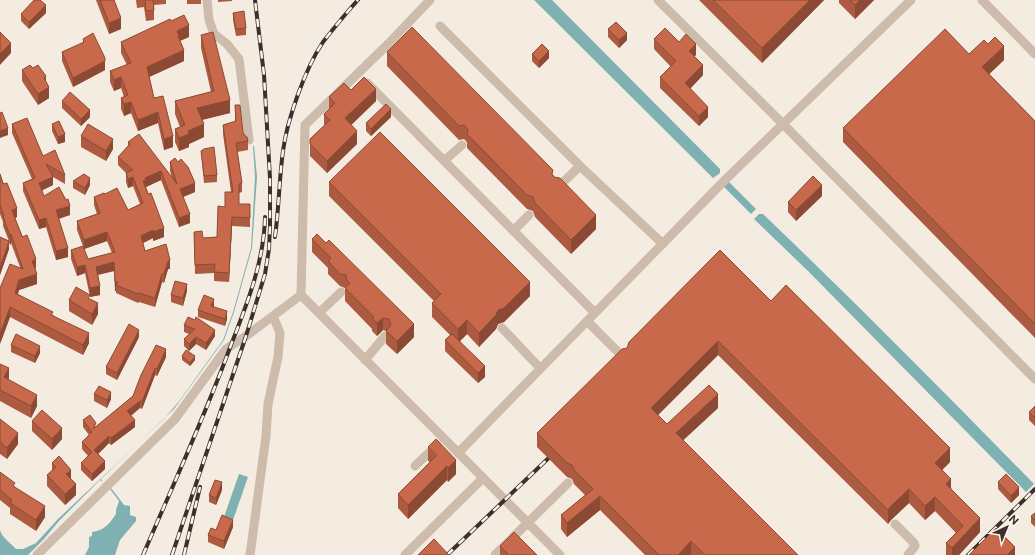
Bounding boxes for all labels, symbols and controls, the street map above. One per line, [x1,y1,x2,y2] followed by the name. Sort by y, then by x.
[987,507,1027,547] north arrow
[1007,513,1021,527] text: N

